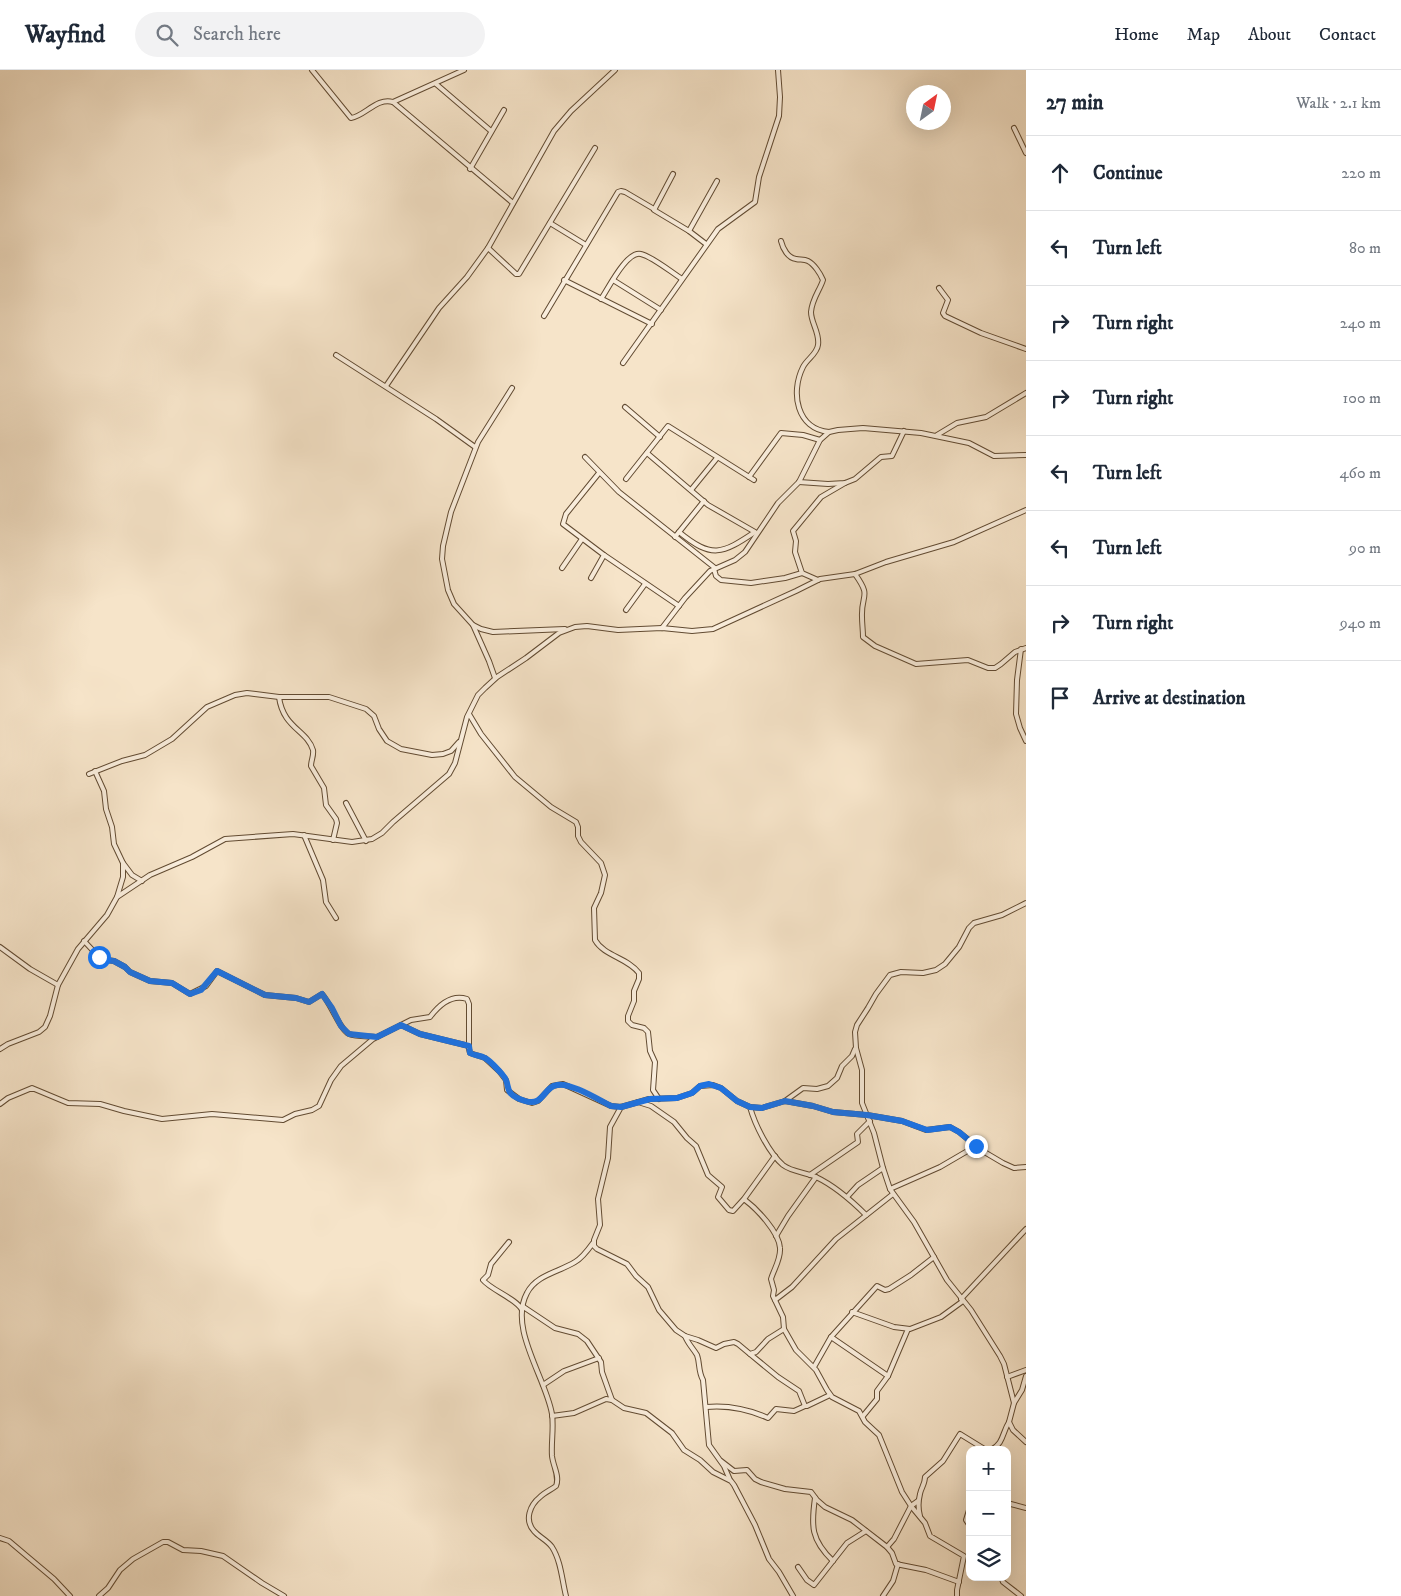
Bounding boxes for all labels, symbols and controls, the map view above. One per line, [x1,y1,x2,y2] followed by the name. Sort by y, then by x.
[135,12,485,57] search box
[25,20,105,50] text: Wayfind
[153,21,181,49] icon: search
[193,23,281,46] text: Search here
[1114,24,1159,46] text: Home
[1187,24,1220,46] text: Map
[1248,24,1291,46] text: About
[1319,24,1376,46] text: Contact
[906,85,951,130] north arrow
[1046,90,1104,116] text: 27 min
[1296,93,1381,113] text: Walk · 2.1 km
[1046,159,1074,187] icon: ahead
[1093,162,1163,185] text: Continue
[1341,163,1381,183] text: 220 m
[1046,234,1074,262] icon: left
[1093,237,1162,260] text: Turn left
[1349,238,1381,258] text: 80 m
[1046,309,1074,337] icon: right
[1093,312,1173,335] text: Turn right
[1340,313,1381,333] text: 240 m
[1046,384,1074,412] icon: right
[1093,387,1173,410] text: Turn right
[1343,388,1381,408] text: 100 m
[1046,459,1074,487] icon: left
[1093,462,1162,485] text: Turn left
[1339,463,1381,483] text: 460 m
[1046,534,1074,562] icon: left
[1093,537,1162,560] text: Turn left
[1349,538,1381,558] text: 90 m
[1046,609,1074,637] icon: right
[1093,612,1173,635] text: Turn right
[1340,613,1381,633] text: 940 m
[1046,684,1074,712] icon: arrive
[1093,687,1245,710] text: Arrive at destination
[88,946,111,969] route start
[965,1135,988,1158] route end
[966,1446,1011,1581] map controls
[966,1446,1011,1491] button: +
[966,1491,1011,1536] button: −
[966,1536,1011,1581] button: layers

